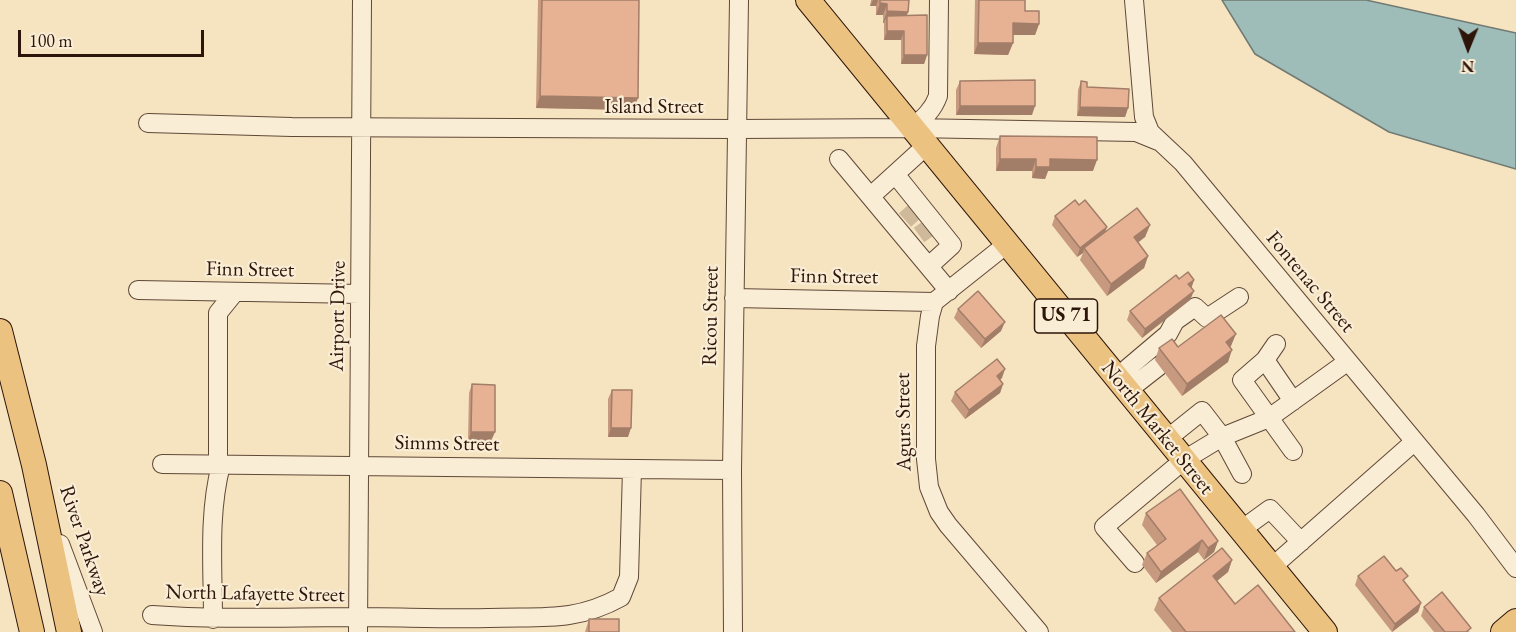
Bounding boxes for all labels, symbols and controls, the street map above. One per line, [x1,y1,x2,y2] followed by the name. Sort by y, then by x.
[21,18,207,56] scale bar
[1438,18,1498,78] north arrow
[29,29,73,52] text: 100 m
[1461,56,1474,77] text: N
[604,94,704,120] street label: Island Street
[1260,226,1360,338] street label: Fontenac Street
[206,257,294,283] street label: Finn Street
[324,260,352,372] street label: Airport Drive
[790,264,878,290] street label: Finn Street
[698,266,724,366] street label: Ricou Street
[1034,299,1098,333] road number: US 71
[1095,356,1219,500] street label: North Market Street
[891,372,917,472] street label: Agurs Street
[394,430,500,458] street label: Simms Street
[53,482,115,600] street label: River Parkway
[165,580,345,608] street label: North Lafayette Street

